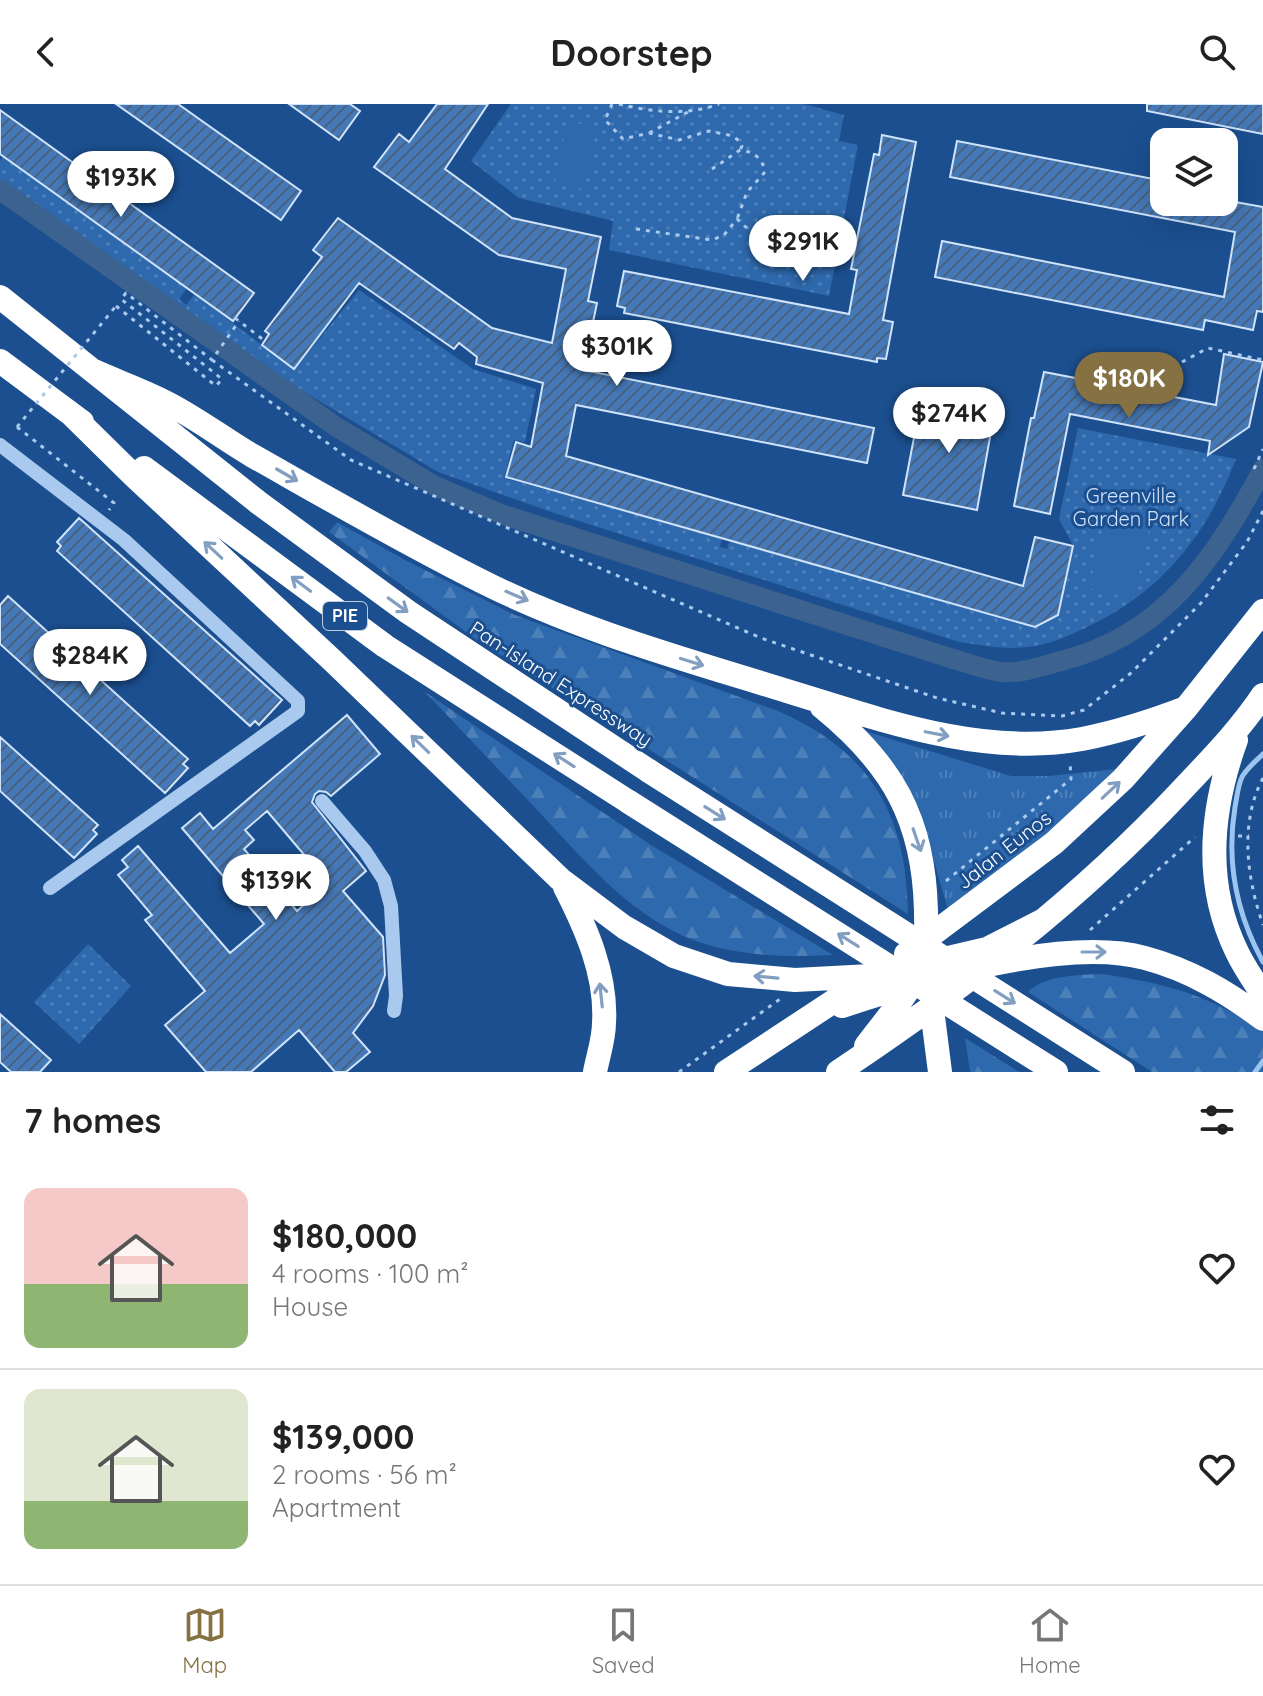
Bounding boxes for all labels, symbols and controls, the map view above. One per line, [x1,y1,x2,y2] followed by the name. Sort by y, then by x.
[24,30,68,74] icon: back
[550,30,713,75] text: Doorstep
[1195,30,1239,74] icon: search
[1150,128,1238,216] map controls
[1150,128,1238,216] button: layers
[65,151,177,219] pin: $193K
[85,160,157,193] text: $193K
[747,215,859,283] pin: $291K
[767,224,839,257] text: $291K
[561,320,673,388] pin: $301K
[581,329,653,362] text: $301K
[1073,352,1185,420] pin: $180K
[1093,361,1165,394] text: $180K
[893,387,1005,455] pin: $274K
[911,396,987,429] text: $274K
[275,467,298,483] one-way arrow
[1073,483,1189,531] park label: Greenville Garden Park
[203,540,223,559] one-way arrow
[291,576,313,592] one-way arrow
[504,590,529,605] one-way arrow
[387,597,409,613] one-way arrow
[323,602,367,630] road number: PIE
[465,615,657,752] street label: Pan-Island Expressway
[34,629,146,697] pin: $284K
[52,638,128,671] text: $284K
[680,655,705,670] one-way arrow
[924,727,949,742] one-way arrow
[410,735,430,754] one-way arrow
[553,752,575,768] one-way arrow
[1101,781,1121,800] one-way arrow
[703,804,725,821] one-way arrow
[952,805,1056,894] street label: Jalan Eunos
[911,828,925,852] one-way arrow
[220,854,332,922] pin: $139K
[240,863,312,896] text: $139K
[837,932,860,948] one-way arrow
[1080,944,1107,960] one-way arrow
[753,969,780,984] one-way arrow
[594,982,609,1009] one-way arrow
[993,990,1016,1006] one-way arrow
[1195,1098,1239,1142] icon: filters
[24,1099,161,1142] text: 7 homes
[272,1214,417,1257] text: $180,000
[88,1220,184,1316] icon: home
[1195,1246,1239,1290] icon: heart
[272,1257,468,1290] text: 4 rooms · 100 m²
[272,1290,348,1323] text: House
[272,1415,414,1458] text: $139,000
[88,1421,184,1517] icon: home
[1195,1447,1239,1491] icon: heart
[272,1458,457,1491] text: 2 rooms · 56 m²
[272,1491,401,1524] text: Apartment
[182,1603,227,1679] tab: Map
[592,1603,654,1679] tab: Saved
[1019,1603,1081,1679] tab: Home

